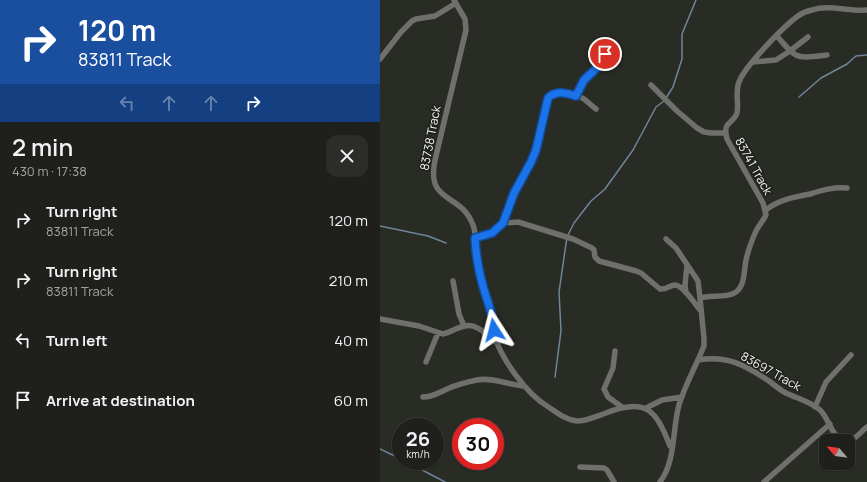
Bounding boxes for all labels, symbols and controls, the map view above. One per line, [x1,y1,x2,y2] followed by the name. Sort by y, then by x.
[78,11,156,49] text: 120 m
[12,16,64,68] icon: right
[588,37,622,71] pin
[594,43,616,65] icon: arrive
[78,47,171,71] text: 83811 Track
[116,92,138,114] icon: left
[158,92,180,114] icon: ahead
[200,92,222,114] icon: ahead
[242,92,264,114] icon: right
[415,103,445,172] street label: 83738 Track
[12,130,73,163] text: 2 min
[731,134,777,199] street label: 83741 Track
[326,135,368,177] button: close
[12,162,87,180] text: 430 m · 17:38
[46,201,117,222] text: Turn right
[12,209,34,231] icon: right
[329,210,368,231] text: 120 m
[46,222,113,240] text: 83811 Track
[46,261,117,282] text: Turn right
[12,269,34,291] icon: right
[329,270,368,291] text: 210 m
[46,282,113,300] text: 83811 Track
[473,309,515,351] position arrow
[12,329,34,351] icon: left
[46,330,108,351] text: Turn left
[334,330,368,351] text: 40 m
[738,347,805,395] street label: 83697 Track
[12,389,34,411] icon: arrive
[46,390,195,411] text: Arrive at destination
[334,390,368,411] text: 60 m
[452,418,504,470] speed limit sign: 30
[406,425,430,452] text: 26
[819,434,855,470] north arrow
[819,434,855,470] map controls
[406,447,430,461] text: km/h

